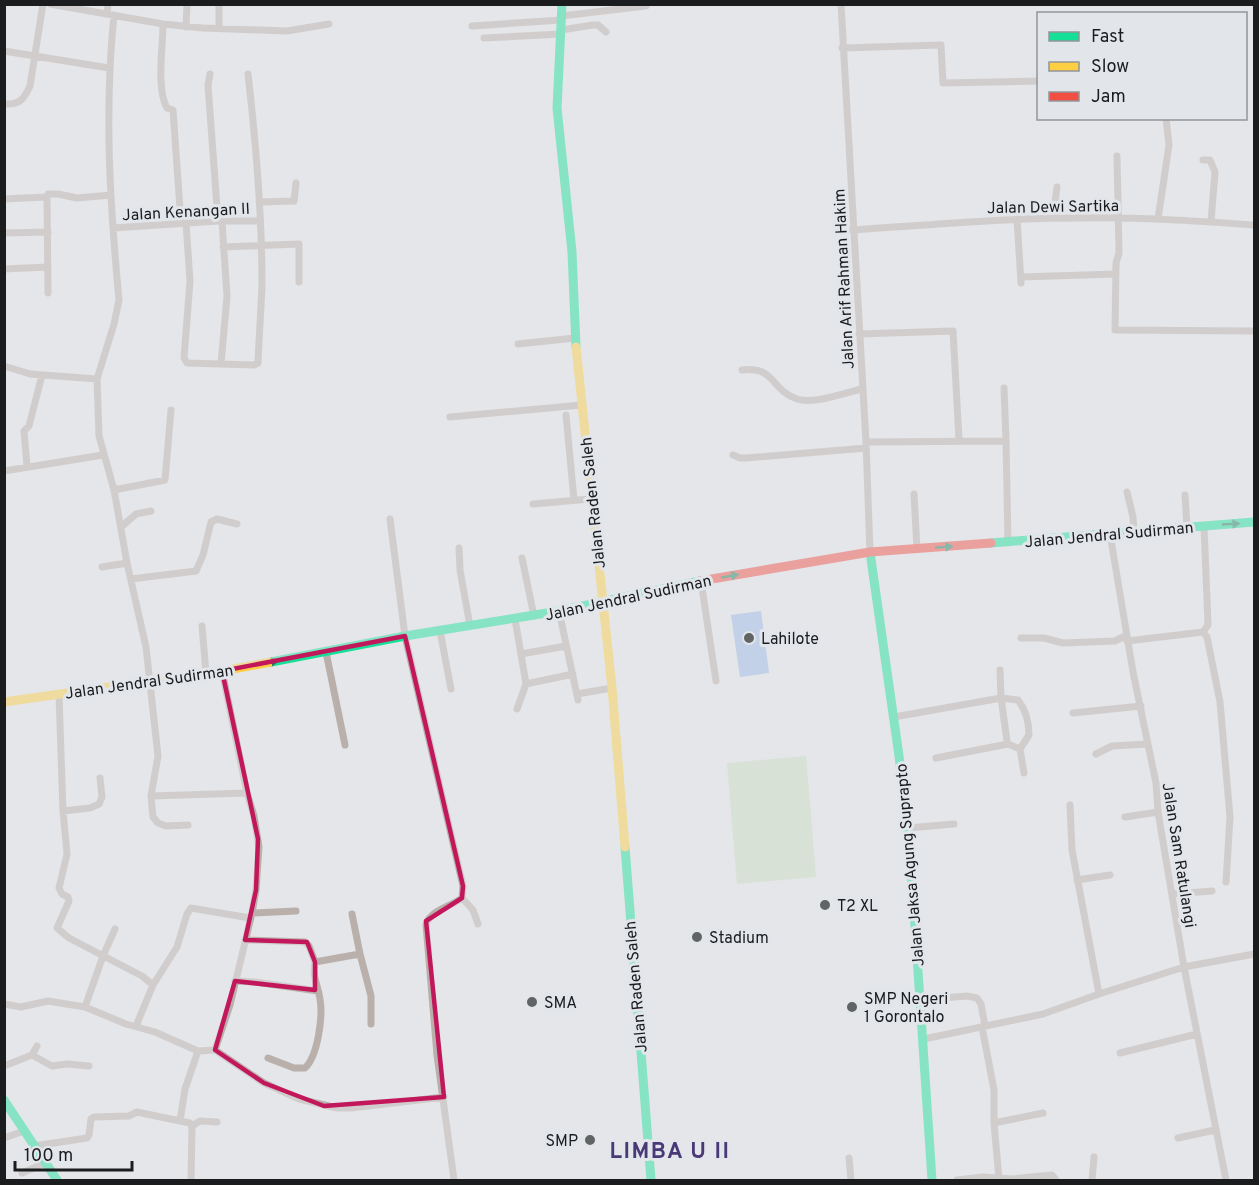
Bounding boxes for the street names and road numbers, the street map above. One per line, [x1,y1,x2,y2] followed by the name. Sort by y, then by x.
[830,188,860,370] street label: Jalan Arif Rahman Hakim
[987,197,1119,219] street label: Jalan Dewi Sartika
[122,200,251,226] street label: Jalan Kenangan II
[577,436,611,570] street label: Jalan Raden Saleh
[1024,519,1195,553] street label: Jalan Jendral Sudirman
[543,572,714,626] street label: Jalan Jendral Sudirman
[64,661,235,705] street label: Jalan Jendral Sudirman
[892,762,930,967] street label: Jalan Jaksa Agung Suprapto
[1157,781,1199,929] street label: Jalan Sam Ratulangi
[621,920,653,1054] street label: Jalan Raden Saleh

